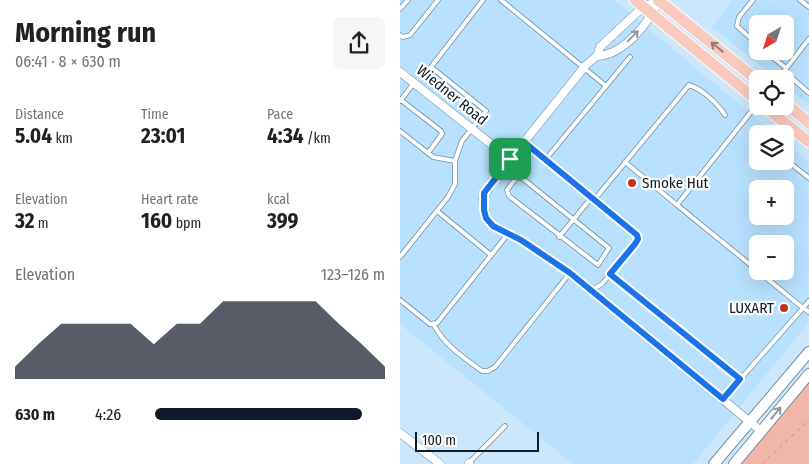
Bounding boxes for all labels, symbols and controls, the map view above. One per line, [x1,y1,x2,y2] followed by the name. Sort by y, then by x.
[749,15,794,60] north arrow
[749,15,794,280] map controls
[15,16,156,49] text: Morning run
[333,17,385,69] button: share
[627,30,639,42] one-way arrow
[710,42,723,53] one-way arrow
[15,52,121,71] text: 06:41 · 8 × 630 m
[413,61,491,129] street label: Wiedner Road
[749,70,794,115] button: locate
[15,106,64,123] text: Distance
[141,106,169,123] text: Time
[267,106,293,123] text: Pace
[15,123,52,149] text: 5.04
[141,123,185,149] text: 23:01
[267,123,304,149] text: 4:34
[749,125,794,170] button: layers
[52,130,73,147] text: km
[304,130,331,147] text: /km
[489,138,531,180] pin
[496,145,524,173] icon: arrive
[642,174,709,192] place label: Smoke Hut
[626,177,638,189] marker: Smoke Hut
[749,180,794,225] button: +
[15,191,68,208] text: Elevation
[141,191,198,208] text: Heart rate
[267,191,290,208] text: kcal
[15,208,35,234] text: 32
[141,208,172,234] text: 160
[267,208,298,234] text: 399
[35,215,49,232] text: m
[172,215,201,232] text: bpm
[749,235,794,280] button: −
[15,265,75,284] text: Elevation
[321,265,385,284] text: 123–126 m
[729,299,774,317] place label: LUXART
[778,302,790,314] marker: LUXART
[15,405,55,424] text: 630 m
[95,405,121,424] text: 4:26
[771,407,782,420] one-way arrow
[415,429,539,452] scale bar
[422,432,456,449] text: 100 m

